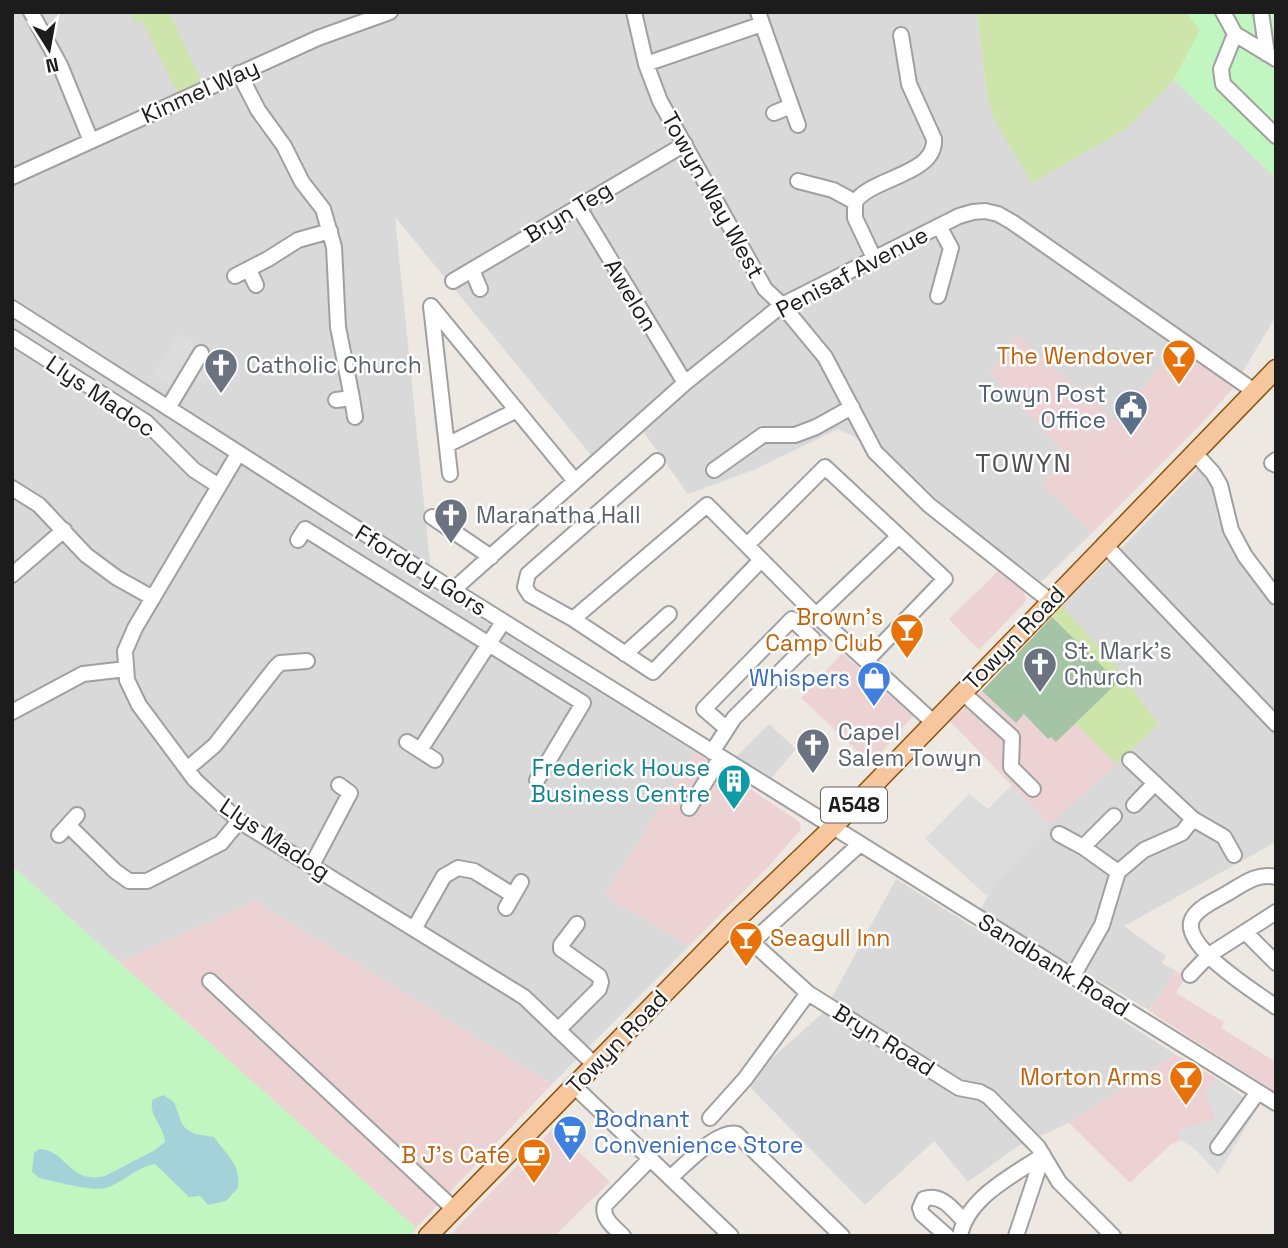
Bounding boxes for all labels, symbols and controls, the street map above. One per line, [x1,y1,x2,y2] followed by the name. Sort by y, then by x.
[14,14,84,84] north arrow
[44,52,61,79] text: N
[137,52,263,130] street label: Kinmel Way
[655,106,771,284] street label: Towyn Way West
[519,174,617,250] street label: Bryn Teg
[771,219,933,325] street label: Penisaf Avenue
[598,253,664,337] street label: Awelon
[1160,337,1198,386] bar icon: The Wendover
[997,341,1154,371] place label: The Wendover
[202,346,240,395] church icon: Catholic Church
[40,348,162,444] street label: Llys Madoc
[246,350,422,380] place label: Catholic Church
[978,379,1106,435] place label: Towyn Post Office
[1112,388,1150,437] public building icon: Towyn Post Office
[975,446,1073,480] district label: TOWYN
[432,496,470,545] church icon: Maranatha Hall
[476,500,641,530] place label: Maranatha Hall
[349,518,493,622] street label: Ffordd y Gors
[957,579,1071,697] street label: Towyn Road
[765,602,883,658] place label: Brown's Camp Club
[888,611,926,660] bar icon: Brown's Camp Club
[1064,636,1172,692] place label: St. Mark's Church
[1021,645,1059,694] church icon: St. Mark's Church
[855,659,893,708] shop icon: Whispers
[749,663,850,693] place label: Whispers
[838,717,981,773] place label: Capel Salem Towyn
[794,726,832,775] church icon: Capel Salem Towyn
[530,753,710,809] place label: Frederick House Business Centre
[715,762,753,811] building icon: Frederick House Business Centre
[821,788,887,822] road number: A548
[214,791,336,887] street label: Llys Madog
[973,906,1135,1024] street label: Sandbank Road
[727,919,765,968] bar icon: Seagull Inn
[770,923,890,953] place label: Seagull Inn
[560,983,674,1101] street label: Towyn Road
[828,997,940,1083] street label: Bryn Road
[1167,1058,1205,1107] bar icon: Morton Arms
[1020,1062,1162,1092] place label: Morton Arms
[594,1104,803,1160] place label: Bodnant Convenience Store
[551,1113,589,1162] supermarket icon: Bodnant Convenience Store
[515,1136,553,1185] cafe icon: B J's Cafe
[401,1140,510,1170] place label: B J's Cafe

